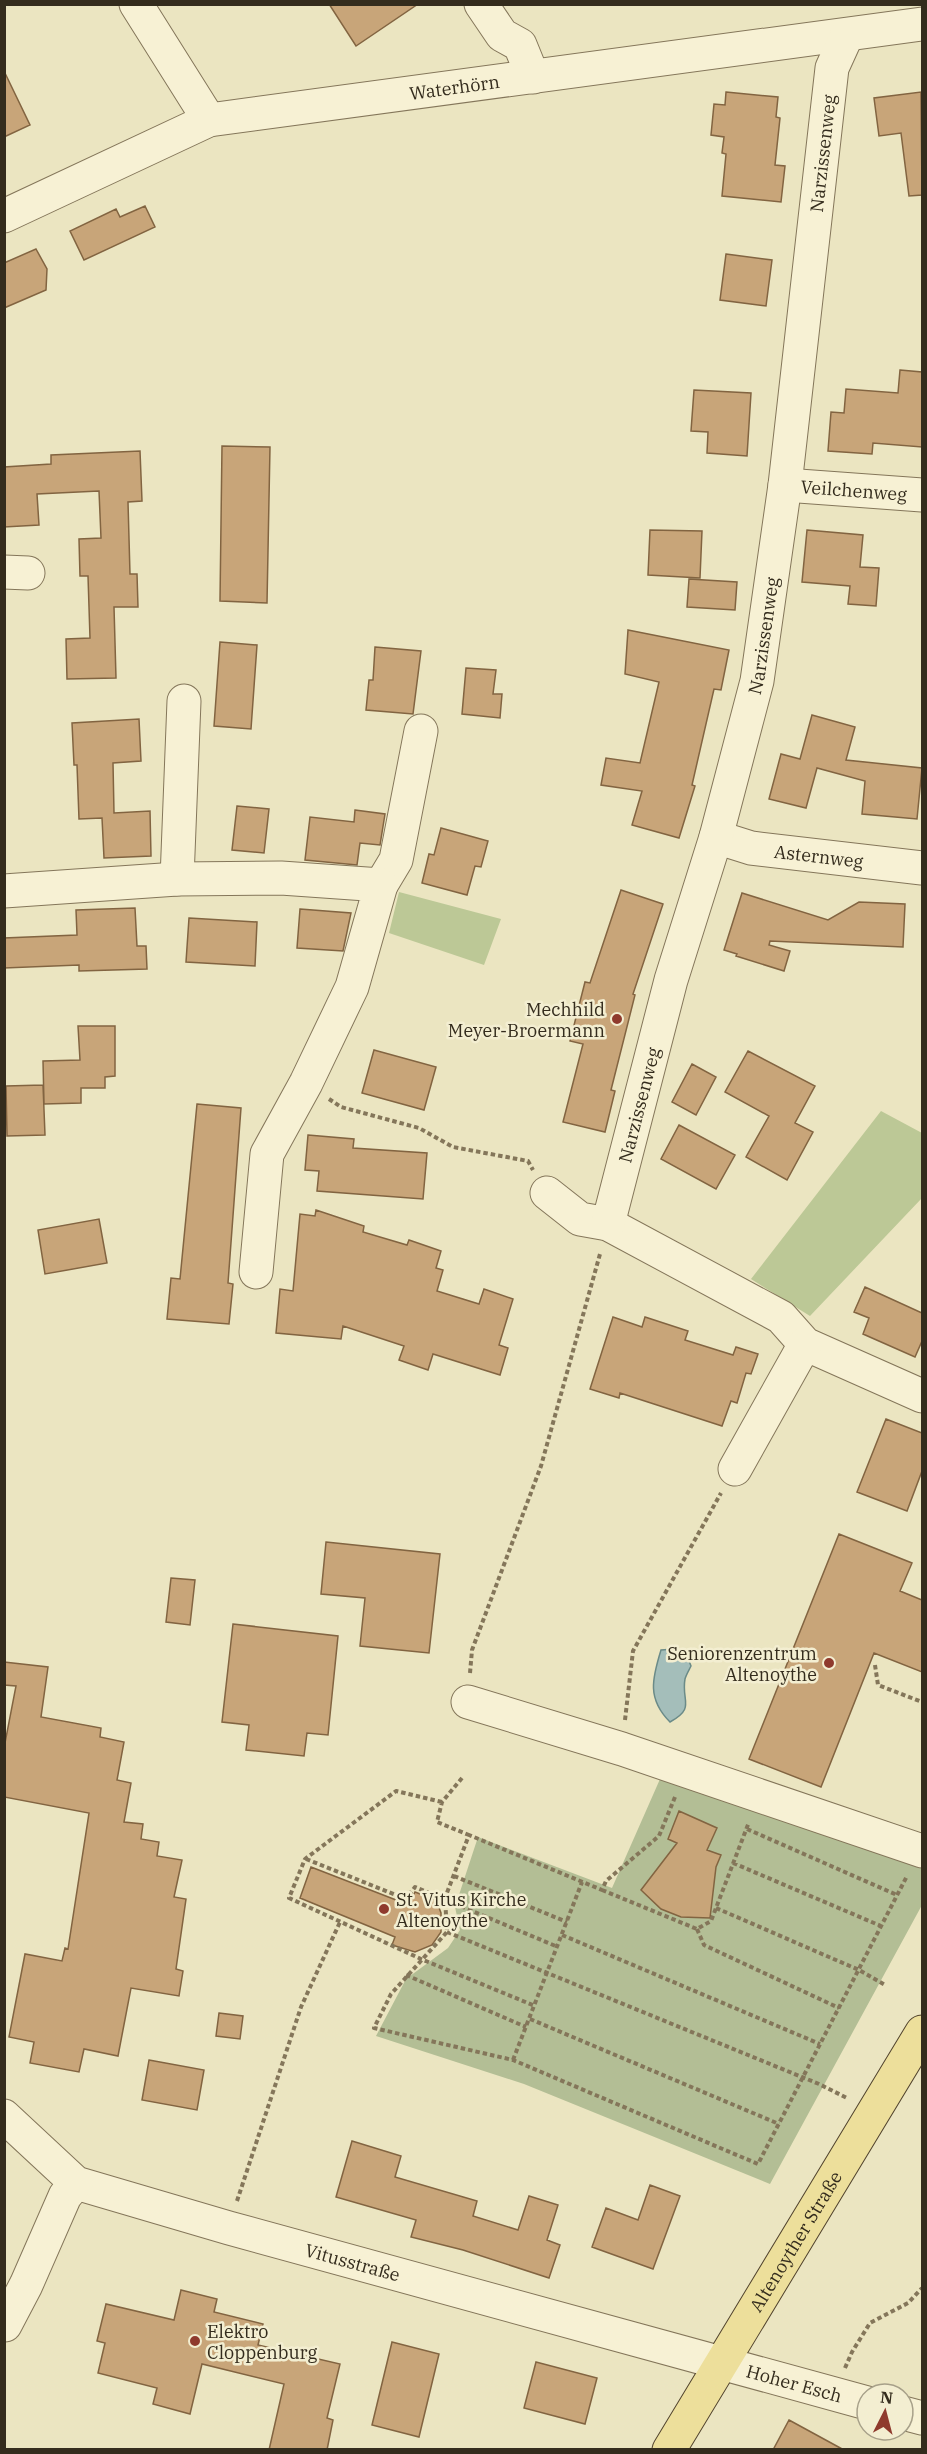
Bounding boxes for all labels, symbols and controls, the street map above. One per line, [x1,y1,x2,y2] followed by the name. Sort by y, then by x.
[408,69,501,104] street label: Waterhörn
[804,93,840,213] street label: Narzissenweg
[800,475,908,505] street label: Veilchenweg
[742,575,783,697] street label: Narzissenweg
[773,839,865,873] street label: Asternweg
[448,998,605,1042] place label: Mechhild Meyer-Broermann
[610,1012,624,1026] marker: Mechhild Meyer-Broermann
[613,1045,665,1165] street label: Narzissenweg
[667,1642,817,1686] place label: Seniorenzentrum Altenoythe
[822,1656,836,1670] marker: Seniorenzentrum Altenoythe
[396,1888,526,1932] place label: St. Vitus Kirche Altenoythe
[377,1902,391,1916] marker: St. Vitus Kirche Altenoythe
[744,2167,847,2316] street label: Altenoyther Straße
[303,2238,403,2286] street label: Vitusstraße
[207,2320,318,2364] place label: Elektro Cloppenburg
[188,2334,202,2348] marker: Elektro Cloppenburg
[744,2359,845,2407] street label: Hoher Esch
[855,2382,915,2442] north arrow
[879,2386,894,2408] text: N

